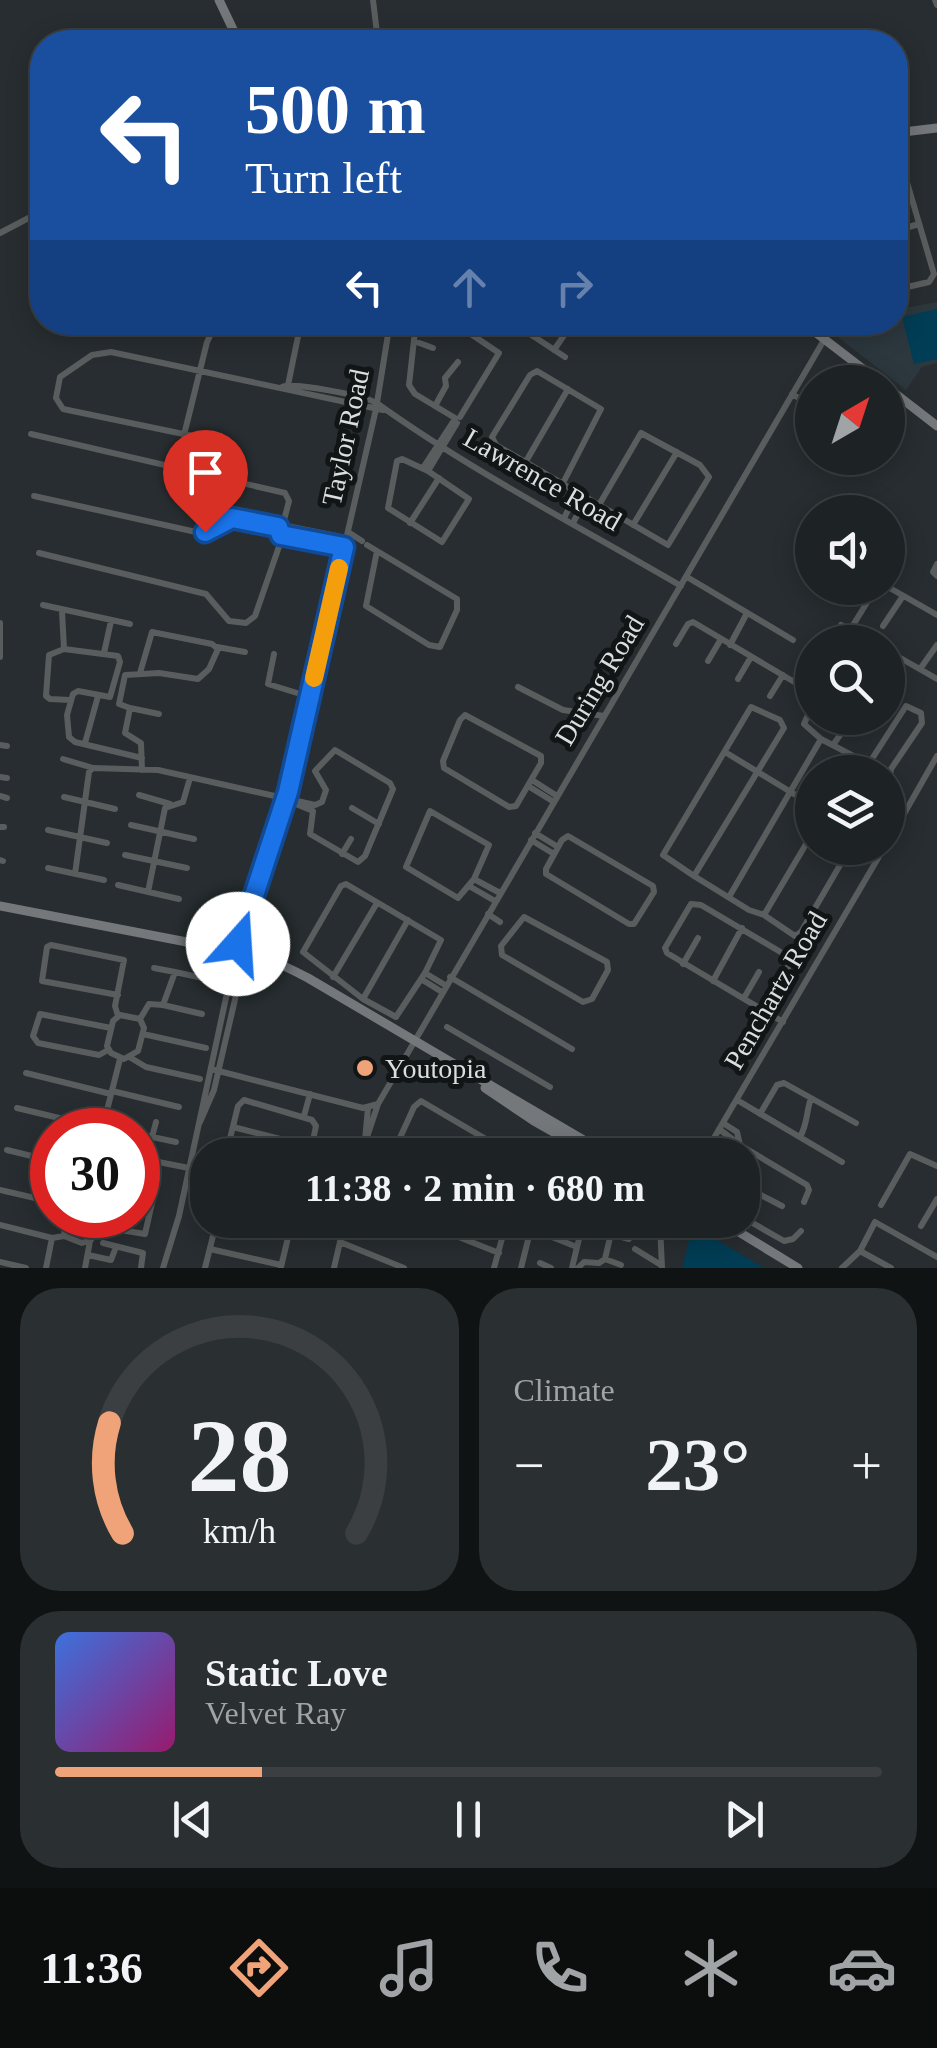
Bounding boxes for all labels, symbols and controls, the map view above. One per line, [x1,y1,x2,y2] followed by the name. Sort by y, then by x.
[80,70,210,200] icon: left
[245,71,426,148] text: 500 m
[245,153,402,203] text: Turn left
[337,260,392,315] icon: left
[442,260,497,315] icon: ahead
[547,260,602,315] icon: right
[795,365,905,475] north arrow
[795,365,905,865] map controls
[316,366,375,508] street label: Taylor Road
[459,422,627,537] street label: Lawrence Road
[163,430,248,533] pin
[178,445,233,500] icon: arrive
[795,495,905,605] button: sound
[549,610,650,751] street label: During Road
[795,625,905,735] button: search
[795,755,905,865] button: layers
[186,892,290,996] position arrow
[718,906,833,1074] street label: Penchartz Road
[385,1053,487,1084] place label: Youtopia
[354,1057,376,1079] marker: Youtopia
[30,1108,160,1238] speed limit sign: 30
[305,1167,645,1209] text: 11:38 · 2 min · 680 m
[514,1372,615,1408] text: Climate
[187,1398,291,1513] text: 28
[645,1423,750,1506] text: 23°
[514,1435,545,1496] text: −
[851,1435,882,1496] text: +
[203,1511,276,1551] text: km/h
[205,1652,388,1694] text: Static Love
[205,1695,346,1731] text: Velvet Ray
[165,1792,220,1847] icon: previous
[441,1792,496,1847] icon: pause
[717,1792,772,1847] icon: next
[224,1933,294,2003] icon: directions
[374,1933,444,2003] icon: music
[525,1933,595,2003] icon: phone
[676,1933,746,2003] icon: climate
[827,1933,897,2003] icon: car
[40,1943,143,1993] text: 11:36

